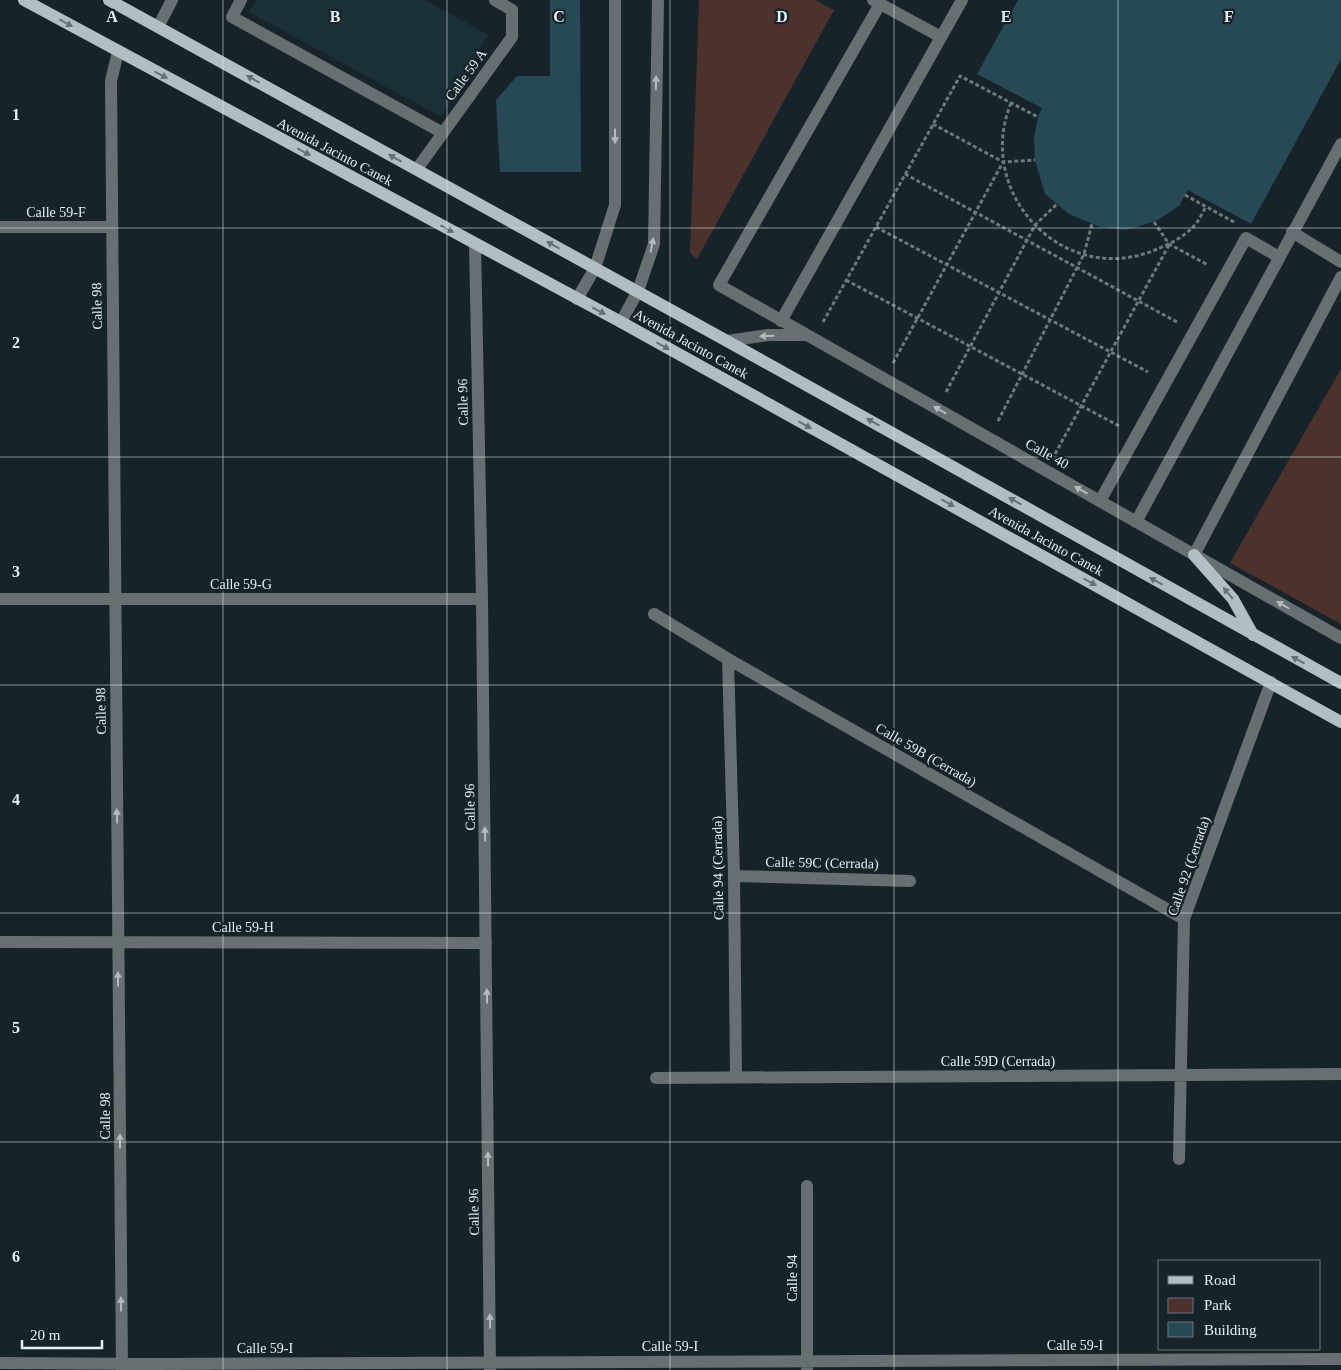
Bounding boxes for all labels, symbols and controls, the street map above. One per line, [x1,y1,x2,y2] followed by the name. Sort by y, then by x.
[106,8,118,25] text: A
[330,8,341,25] text: B
[553,8,565,25] text: C
[776,8,788,25] text: D
[1001,8,1011,25] text: E
[1224,8,1234,25] text: F
[60,19,73,28] one-way arrow
[442,46,490,104] street label: Calle 59 A
[153,71,168,79] one-way arrow
[652,74,660,90] one-way arrow
[246,75,259,84] one-way arrow
[12,106,20,123] text: 1
[275,115,395,189] street label: Avenida Jacinto Canek
[611,128,619,144] one-way arrow
[296,148,311,156] one-way arrow
[389,153,402,162] one-way arrow
[26,205,86,220] street label: Calle 59-F
[439,225,454,233] one-way arrow
[649,236,657,252] one-way arrow
[546,240,559,249] one-way arrow
[89,282,105,330] street label: Calle 98
[631,306,751,382] street label: Avenida Jacinto Canek
[592,307,606,315] one-way arrow
[759,332,775,340] one-way arrow
[12,334,20,351] text: 2
[656,342,671,350] one-way arrow
[455,378,471,426] street label: Calle 96
[933,406,946,415] one-way arrow
[865,418,880,426] one-way arrow
[799,420,812,429] one-way arrow
[1023,436,1071,472] street label: Calle 40
[1075,486,1088,495] one-way arrow
[1008,497,1021,506] one-way arrow
[941,499,954,508] one-way arrow
[986,503,1106,579] street label: Avenida Jacinto Canek
[12,563,20,580] text: 3
[1150,576,1163,585] one-way arrow
[210,577,272,592] street label: Calle 59-G
[1082,578,1097,586] one-way arrow
[1222,588,1234,600] one-way arrow
[1277,601,1290,610] one-way arrow
[1292,655,1305,664] one-way arrow
[93,687,109,735] street label: Calle 98
[873,720,979,791] street label: Calle 59B (Cerrada)
[462,783,478,831] street label: Calle 96
[12,791,20,808] text: 4
[113,808,121,824] one-way arrow
[1165,814,1214,918] street label: Calle 92 (Cerrada)
[710,815,727,920] street label: Calle 94 (Cerrada)
[481,826,489,842] one-way arrow
[765,855,879,872] street label: Calle 59C (Cerrada)
[212,920,274,935] street label: Calle 59-H
[114,971,122,987] one-way arrow
[483,988,491,1004] one-way arrow
[12,1019,20,1036] text: 5
[941,1054,1055,1070] street label: Calle 59D (Cerrada)
[98,1092,113,1140] street label: Calle 98
[116,1133,124,1149] one-way arrow
[484,1151,492,1167] one-way arrow
[466,1188,482,1236] street label: Calle 96
[12,1248,20,1265] text: 6
[785,1254,800,1302] street label: Calle 94
[1158,1260,1321,1350] legend
[1204,1272,1236,1288] text: Road
[117,1296,125,1312] one-way arrow
[1204,1297,1232,1313] text: Park
[486,1313,494,1329] one-way arrow
[22,1318,102,1350] scale bar
[1204,1322,1257,1338] text: Building
[30,1327,61,1343] text: 20 m
[1047,1338,1104,1353] street label: Calle 59-I
[642,1339,699,1354] street label: Calle 59-I
[237,1341,294,1356] street label: Calle 59-I

